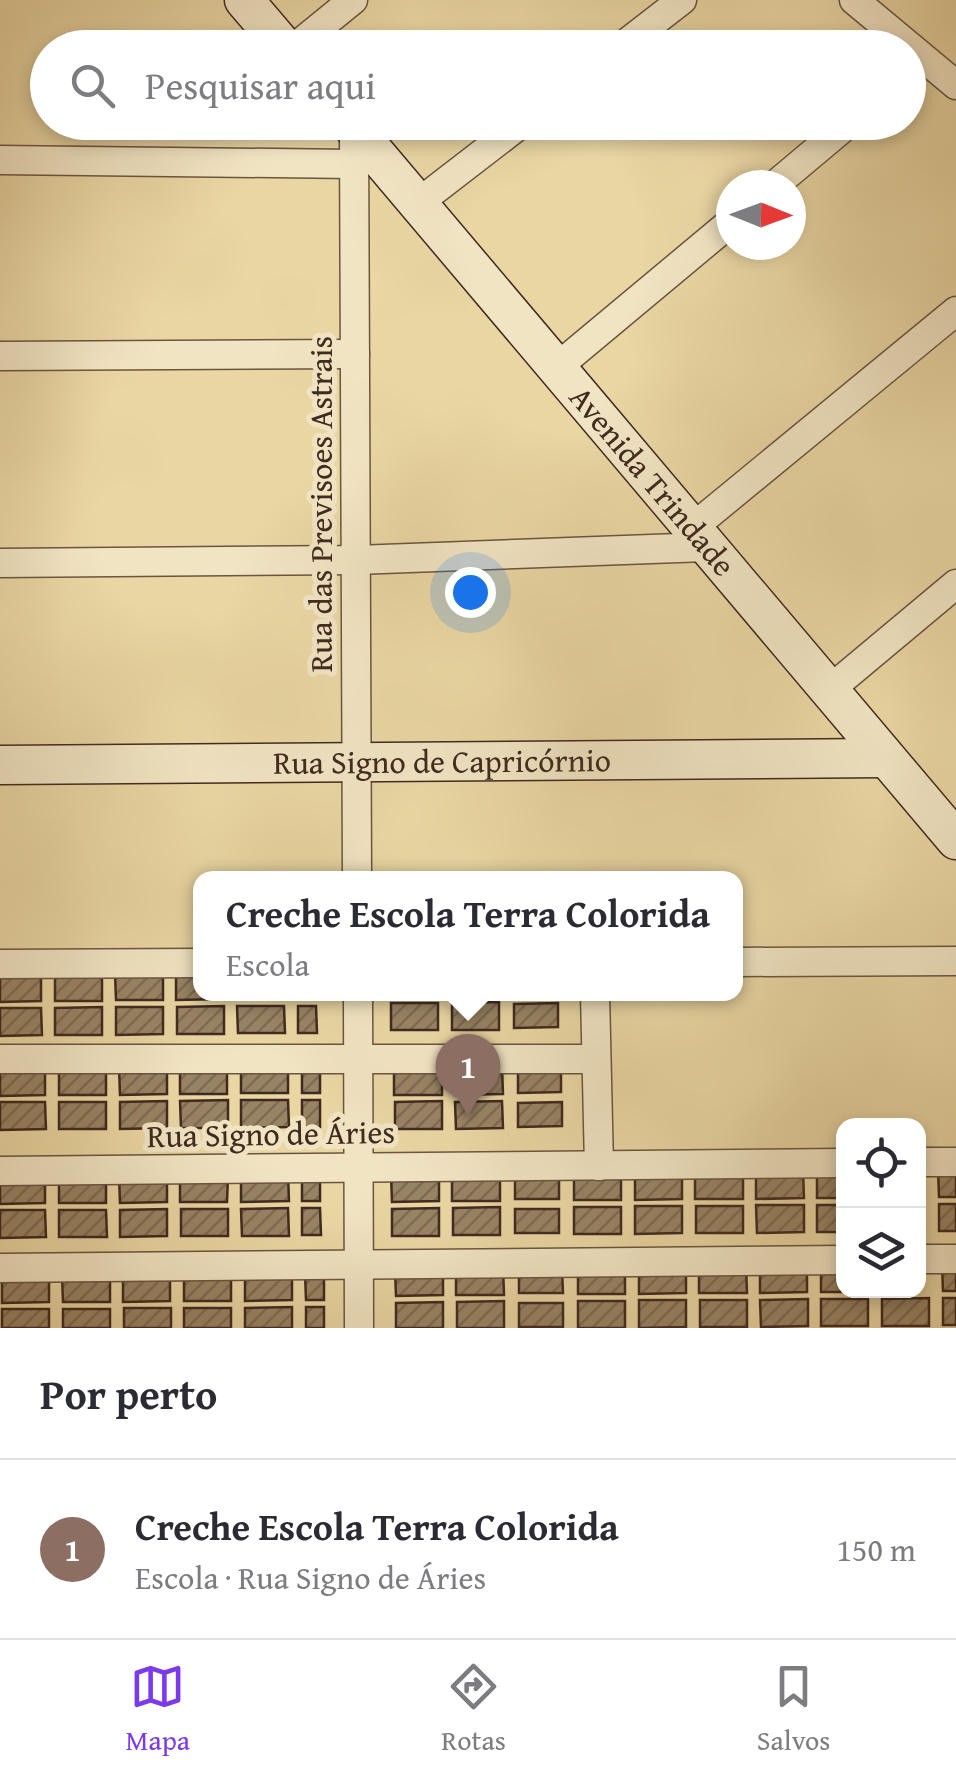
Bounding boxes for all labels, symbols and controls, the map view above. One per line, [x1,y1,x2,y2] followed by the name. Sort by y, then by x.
[30,30,926,140] search box
[145,57,376,113] text: Pesquisar aqui
[65,58,120,113] icon: search
[716,170,806,260] north arrow
[297,336,344,672] street label: Rua das Previsoes Astrais
[558,375,747,586] street label: Avenida Trindade
[445,567,496,618] your location
[273,736,611,786] street label: Rua Signo de Capricórnio
[193,871,743,1001] popup
[226,885,710,941] text: Creche Escola Terra Colorida
[226,941,310,988] text: Escola
[436,1034,500,1116] pin: 1
[146,1108,395,1159] street label: Rua Signo de Áries
[836,1118,926,1298] map controls
[836,1118,926,1208] button: locate
[836,1208,926,1298] button: layers
[40,1363,217,1424] text: Por perto
[135,1498,619,1554] text: Creche Escola Terra Colorida
[64,1526,81,1573] text: 1
[837,1526,916,1573] text: 150 m
[135,1554,486,1601] text: Escola · Rua Signo de Áries
[126,1659,190,1760] tab: Mapa
[441,1659,506,1760] tab: Rotas
[757,1659,830,1760] tab: Salvos

